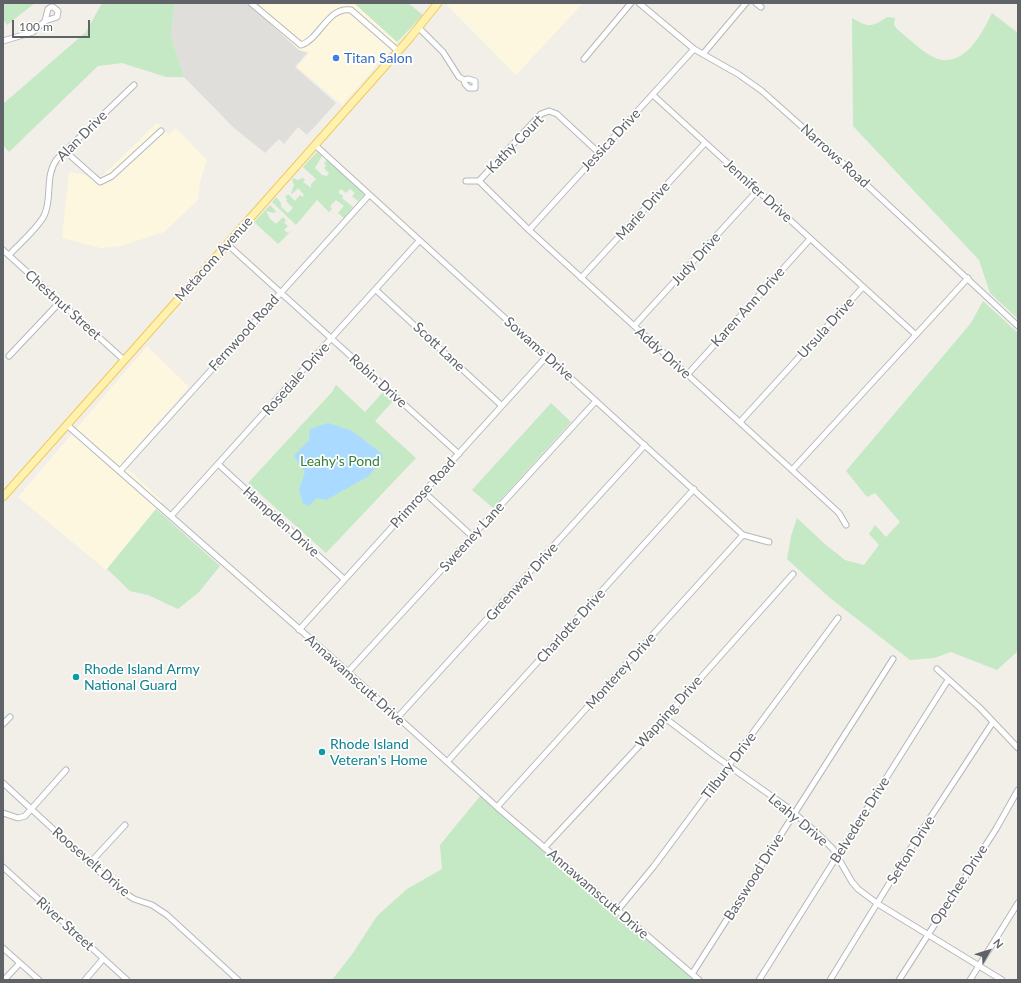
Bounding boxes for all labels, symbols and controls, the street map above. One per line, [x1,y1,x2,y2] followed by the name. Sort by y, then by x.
[14,12,92,38] scale bar
[19,19,53,34] text: 100 m
[344,50,412,66] place label: Titan Salon
[331,53,341,63] marker: Titan Salon
[578,105,644,175] street label: Jessica Drive
[53,107,111,165] street label: Alan Drive
[483,111,547,177] street label: Kathy Court
[797,121,873,191] street label: Narrows Road
[720,156,796,226] street label: Jennifer Drive
[612,178,674,244] street label: Marie Drive
[172,213,256,305] street label: Metacom Avenue
[668,229,724,289] street label: Judy Drive
[708,264,788,350] street label: Karen Ann Drive
[21,266,105,344] street label: Chestnut Street
[205,291,283,375] street label: Fernwood Road
[794,294,858,362] street label: Ursula Drive
[501,313,577,385] street label: Sowams Drive
[410,319,468,375] street label: Scott Lane
[632,324,694,382] street label: Addy Drive
[259,339,333,419] street label: Rosedale Drive
[346,351,410,411] street label: Robin Drive
[300,453,380,469] park label: Leahy's Pond
[387,454,459,532] street label: Primrose Road
[239,483,323,561] street label: Hampden Drive
[436,499,508,575] street label: Sweeney Lane
[483,539,561,625] street label: Greenway Drive
[533,585,609,667] street label: Charlotte Drive
[582,629,660,713] street label: Monterey Drive
[302,631,408,729] street label: Annawamscutt Drive
[84,661,200,694] place label: Rhode Island Army National Guard
[71,672,81,682] marker: Rhode Island Army National Guard
[632,672,706,752] street label: Wapping Drive
[698,729,760,803] street label: Tilbury Drive
[330,736,427,768] place label: Rhode Island Veteran's Home
[317,747,327,757] marker: Rhode Island Veteran's Home
[827,774,893,866] street label: Belvedere Drive
[765,790,831,850] street label: Leahy Drive
[883,813,939,887] street label: Sefton Drive
[49,824,133,900] street label: Roosevelt Drive
[720,830,788,924] street label: Basswood Drive
[927,842,991,928] street label: Opechee Drive
[544,846,652,942] street label: Annawamscutt Drive
[33,894,97,954] street label: River Street
[969,931,1009,971] north arrow
[991,936,1006,951] text: N

